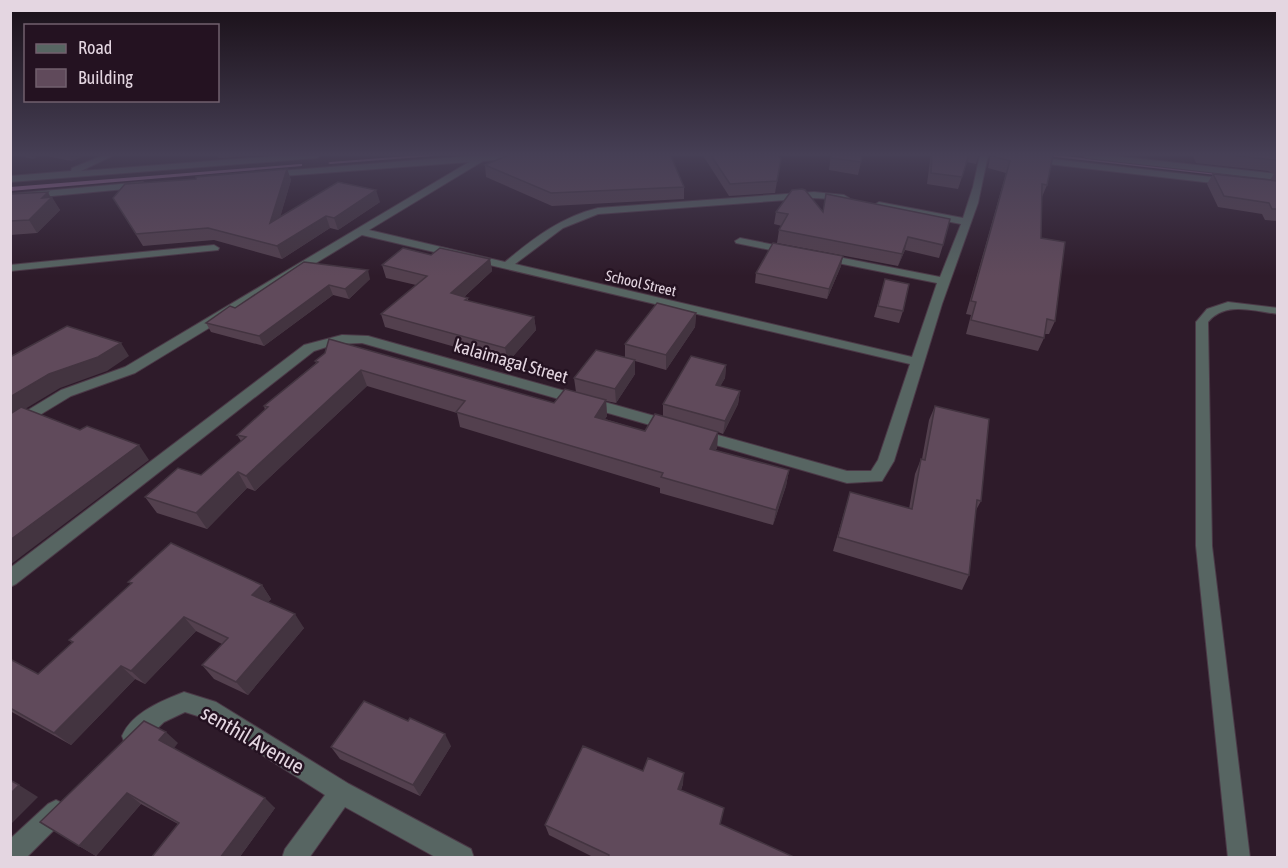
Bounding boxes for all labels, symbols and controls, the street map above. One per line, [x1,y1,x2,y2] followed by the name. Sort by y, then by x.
[24,24,219,102] legend
[78,37,112,58] text: Road
[78,67,133,88] text: Building
[604,267,678,299] street label: School Street
[452,335,570,387] street label: kalaimagal Street
[197,700,309,778] street label: senthil Avenue

